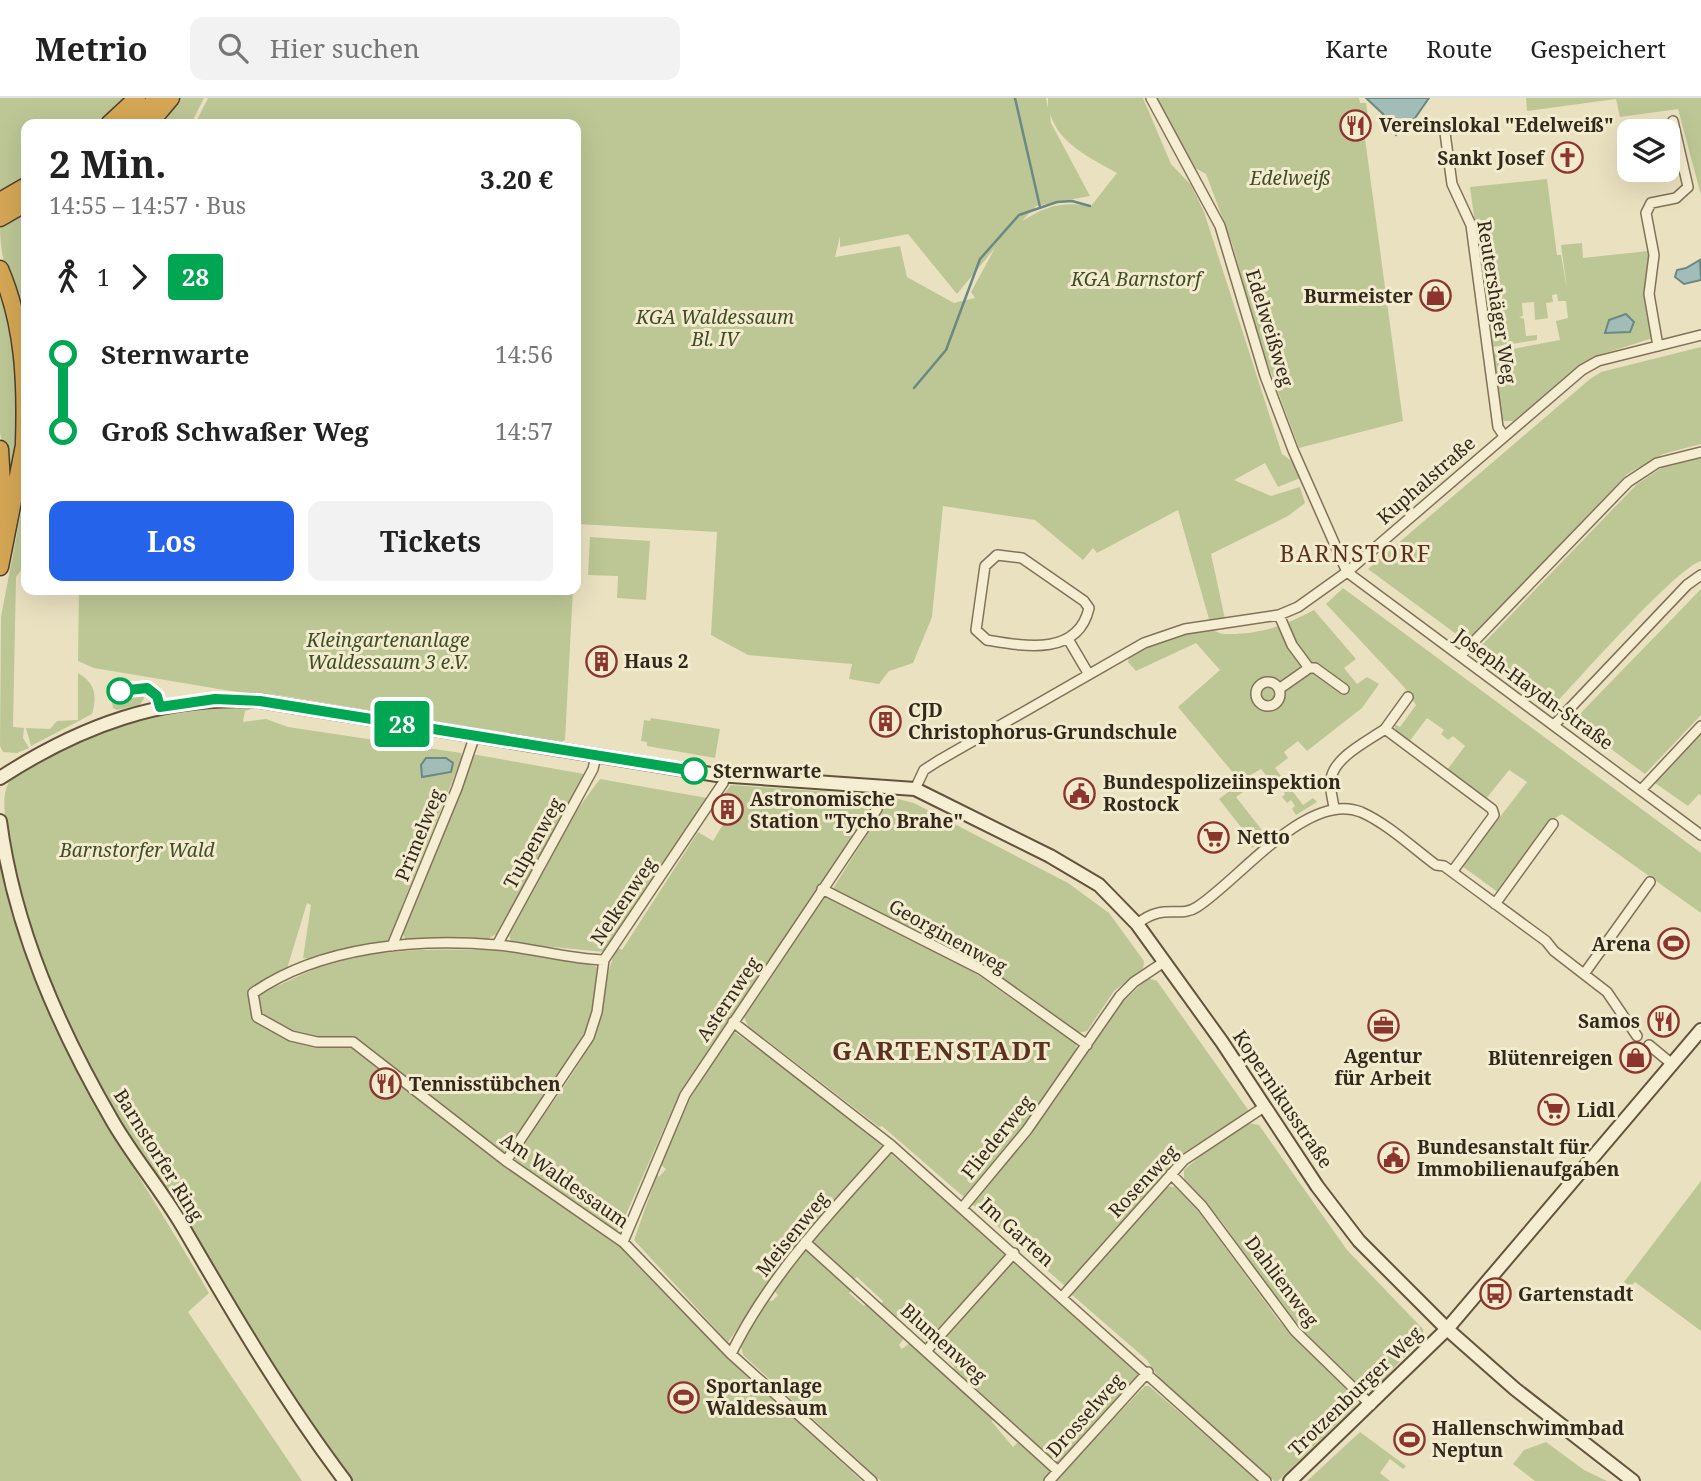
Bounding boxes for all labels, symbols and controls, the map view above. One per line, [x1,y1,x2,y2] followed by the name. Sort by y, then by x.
[190,17,680,80] search box
[35,26,148,71] text: Metrio
[214,29,252,67] icon: search
[270,30,420,66] text: Hier suchen
[1325,32,1388,65] text: Karte
[1426,32,1492,65] text: Route
[1530,32,1666,65] text: Gespeichert
[1339,108,1373,142] restaurant icon: Vereinslokal "Edelweiß"
[1379,112,1614,138] place label: Vereinslokal "Edelweiß"
[1617,119,1680,182] map controls
[1617,119,1680,182] button: layers
[49,137,166,189] text: 2 Min.
[1550,141,1584,175] church icon: Sankt Josef
[1437,145,1546,171] place label: Sankt Josef
[480,161,553,197] text: 3.20 €
[1249,165,1330,191] park label: Edelweiß
[49,189,246,221] text: 14:55 – 14:57 · Bus
[1471,218,1523,386] street label: Reutershäger Weg
[49,258,87,296] icon: walk
[120,258,158,296] icon: forward
[182,260,209,293] text: 28
[97,261,110,293] text: 1
[1070,266,1205,292] park label: KGA Barnstorf
[1240,266,1300,390] street label: Edelweißweg
[1419,279,1453,313] shop icon: Burmeister
[1304,283,1413,309] place label: Burmeister
[635,304,794,352] park label: KGA Waldessaum Bl. IV
[101,336,249,372] text: Sternwarte
[495,338,553,370] text: 14:56
[101,413,369,449] text: Groß Schwaßer Weg
[495,415,553,447] text: 14:57
[1371,430,1481,530] street label: Kuphalstraße
[49,501,294,581] button: Los
[308,501,553,581] button: Tickets
[1280,537,1432,569] district label: BARNSTORF
[1448,622,1619,756] street label: Joseph-Haydn-Straße
[306,627,469,675] park label: Kleingartenanlage Waldessaum 3 e.V.
[584,644,618,678] building icon: Haus 2
[624,648,688,674] place label: Haus 2
[107,678,133,704] unlabelled marker
[908,697,1177,745] place label: CJD Christophorus-Grundschule
[370,701,434,747] line badge: 28
[868,704,902,738] building icon: CJD Christophorus-Grundschule
[388,707,416,740] text: 28
[681,758,707,784] marker: Sternwarte
[713,758,821,784] place label: Sternwarte
[1103,769,1341,817] place label: Bundespolizeiinspektion Rostock
[1063,776,1097,810] public building icon: Bundespolizeiinspektion Rostock
[389,785,449,885] street label: Primelweg
[750,786,963,834] place label: Astronomische Station "Tycho Brahe"
[497,793,569,893] street label: Tulpenweg
[710,793,744,827] building icon: Astronomische Station "Tycho Brahe"
[1197,820,1231,854] supermarket icon: Netto
[1237,824,1290,850] place label: Netto
[58,837,216,863] park label: Barnstorfer Wald
[584,852,662,950] street label: Nelkenweg
[884,893,1012,979] street label: Georginenweg
[1657,927,1691,961] sports icon: Arena
[1592,931,1651,957] place label: Arena
[690,952,766,1046] street label: Asternweg
[1646,1004,1680,1038] restaurant icon: Samos
[1366,1008,1400,1042] office icon: Agentur für Arbeit
[1578,1008,1640,1034] place label: Samos
[1227,1025,1339,1173] street label: Kopernikusstraße
[832,1032,1052,1068] district label: GARTENSTADT
[1619,1041,1653,1075] shop icon: Blütenreigen
[1334,1043,1432,1091] place label: Agentur für Arbeit
[1488,1045,1613,1071] place label: Blütenreigen
[369,1067,403,1101] restaurant icon: Tennisstübchen
[409,1071,561,1097] place label: Tennisstübchen
[108,1084,210,1226] street label: Barnstorfer Ring
[955,1090,1039,1184] street label: Fliederweg
[1537,1093,1571,1127] supermarket icon: Lidl
[1577,1097,1615,1123] place label: Lidl
[496,1126,634,1234] street label: Am Waldessaum
[1417,1134,1620,1182] place label: Bundesanstalt für Immobilienaufgaben
[1102,1139,1184,1223] street label: Rosenweg
[1377,1141,1411,1175] public building icon: Bundesanstalt für Immobilienaufgaben
[750,1186,834,1282] street label: Meisenweg
[974,1191,1060,1273] street label: Im Garten
[1239,1230,1325,1332] street label: Dahlienweg
[1478,1277,1512,1311] bus stop icon: Gartenstadt
[1518,1281,1634,1307] place label: Gartenstadt
[895,1297,993,1389] street label: Blumenweg
[1282,1320,1428,1462] street label: Trotzenburger Weg
[1041,1368,1129,1462] street label: Drosselweg
[706,1373,828,1421] place label: Sportanlage Waldessaum
[666,1380,700,1414] sports icon: Sportanlage Waldessaum
[1432,1415,1625,1463] place label: Hallenschwimmbad Neptun
[1392,1422,1426,1456] sports icon: Hallenschwimmbad Neptun

